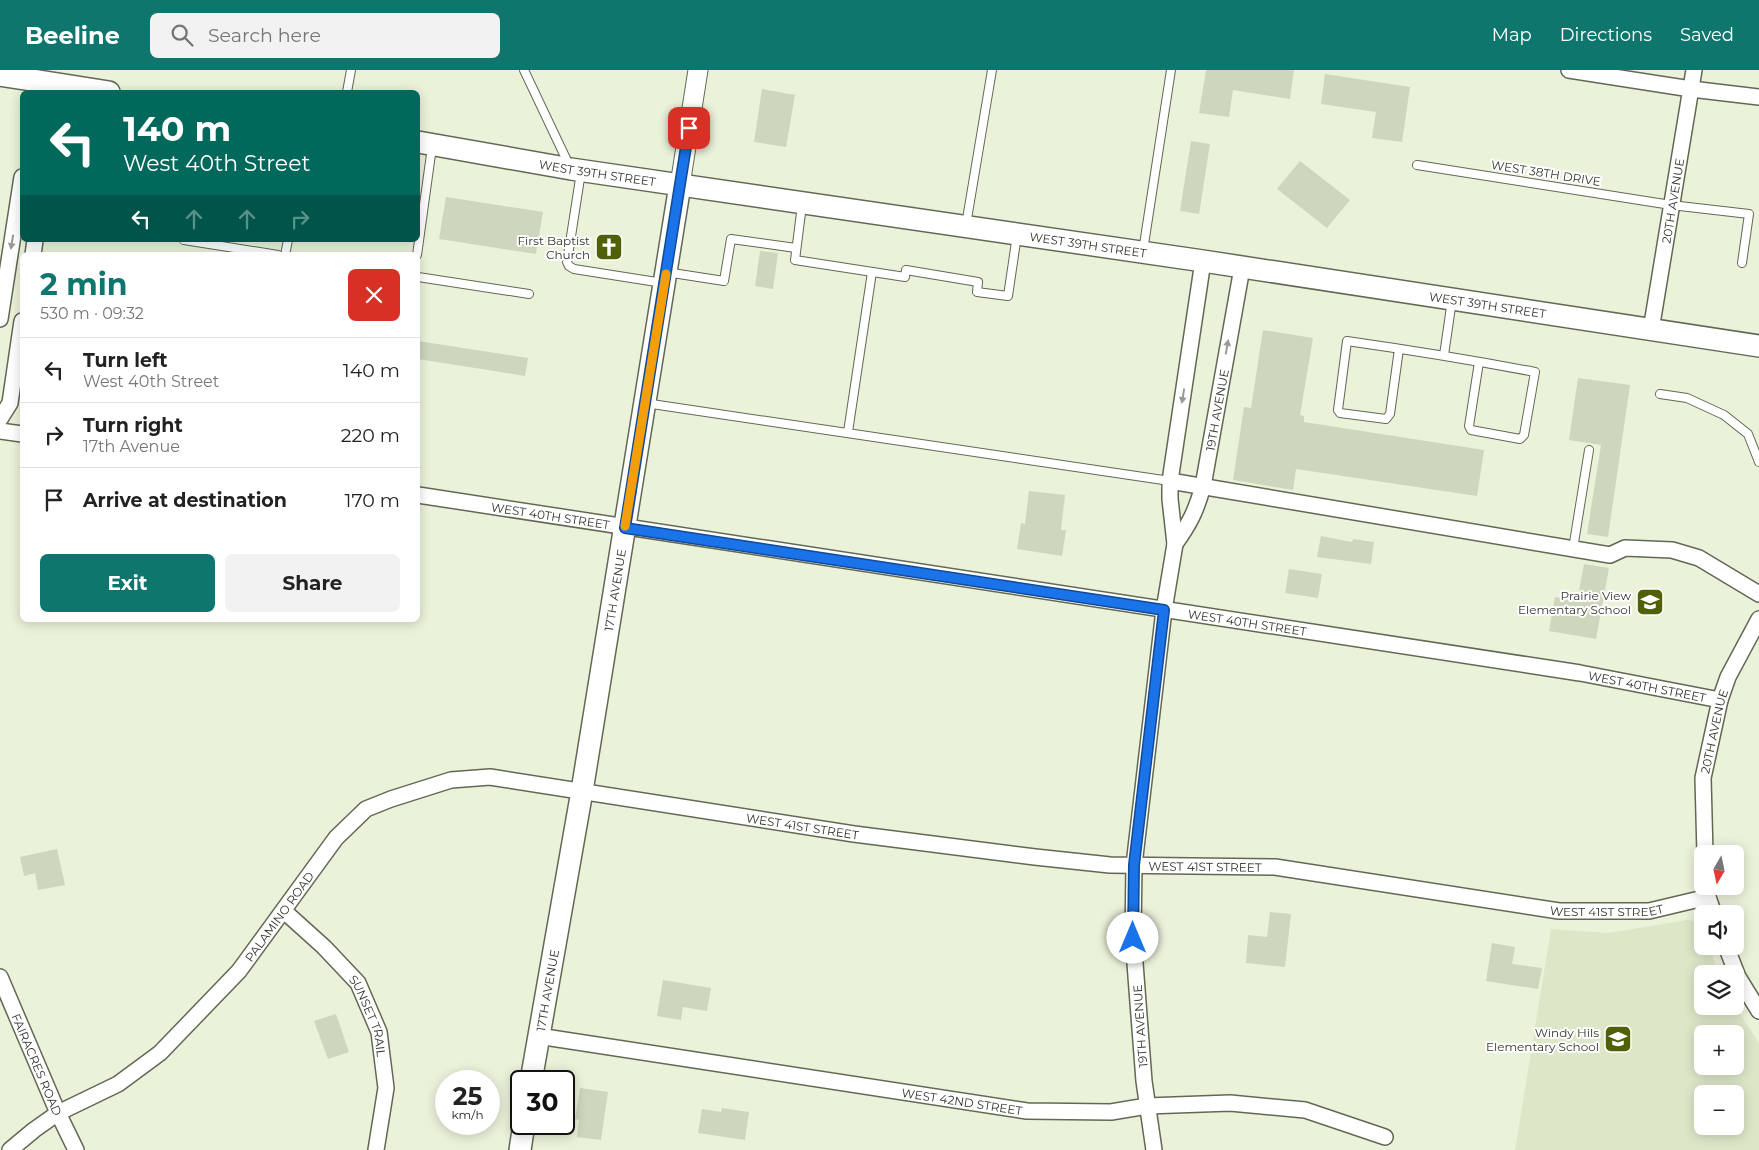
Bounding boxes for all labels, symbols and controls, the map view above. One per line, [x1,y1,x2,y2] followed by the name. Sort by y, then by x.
[150,13,500,58] search box
[25,21,120,50] text: Beeline
[168,21,196,49] icon: search
[208,24,321,47] text: Search here
[1492,24,1532,46] text: Map
[1560,24,1652,46] text: Directions
[1680,24,1734,46] text: Saved
[123,107,231,150] text: 140 m
[668,107,710,149] pin
[40,110,105,175] icon: left
[675,114,703,142] icon: arrive
[123,150,310,177] text: West 40th Street
[538,156,657,189] street label: WEST 39TH STREET
[1490,157,1602,189] street label: WEST 38TH DRIVE
[1658,157,1687,244] street label: 20TH AVENUE
[127,205,155,233] icon: left
[180,205,208,233] icon: ahead
[233,205,261,233] icon: ahead
[286,205,314,233] icon: right
[1029,228,1148,260] street label: WEST 39TH STREET
[594,232,624,262] church icon: First Baptist Church
[517,233,590,262] place label: First Baptist Church
[8,234,16,250] one-way arrow
[40,266,127,303] text: 2 min
[348,269,400,321] button: close
[1428,288,1547,321] street label: WEST 39TH STREET
[40,304,144,323] text: 530 m · 09:32
[1224,339,1232,355] one-way arrow
[83,349,168,372] text: Turn left
[40,356,68,384] icon: left
[343,359,400,382] text: 140 m
[1202,368,1231,452] street label: 19TH AVENUE
[83,372,219,391] text: West 40th Street
[1179,388,1187,404] one-way arrow
[83,414,183,437] text: Turn right
[40,421,68,449] icon: right
[341,424,400,447] text: 220 m
[83,437,180,456] text: 17th Avenue
[40,486,68,514] icon: arrive
[83,489,287,512] text: Arrive at destination
[345,489,400,512] text: 170 m
[490,499,611,532] street label: WEST 40TH STREET
[600,548,629,632] street label: 17TH AVENUE
[40,554,215,612] button: Exit
[225,554,400,612] button: Share
[1635,587,1665,617] school or university icon: Prairie View Elementary School
[1518,588,1631,617] place label: Prairie View Elementary School
[1187,606,1308,639] street label: WEST 40TH STREET
[1587,667,1708,705] street label: WEST 40TH STREET
[1697,687,1731,775] street label: 20TH AVENUE
[745,810,860,842] street label: WEST 41ST STREET
[1694,845,1744,895] north arrow
[1694,845,1744,1135] map controls
[1148,858,1262,874] street label: WEST 41ST STREET
[241,868,317,964] street label: PALAMINO ROAD
[1549,900,1665,919] street label: WEST 41ST STREET
[1694,905,1744,955] button: sound
[1106,911,1158,963] position arrow
[532,948,562,1033] street label: 17TH AVENUE
[1694,965,1744,1015] button: layers
[346,971,390,1058] street label: SUNSET TRAIL
[1130,984,1150,1068] street label: 19TH AVENUE
[9,1011,66,1118] street label: FAIRACRES ROAD
[1603,1024,1633,1054] school or university icon: Windy Hils Elementary School
[1486,1025,1599,1054] place label: Windy Hils Elementary School
[1694,1025,1744,1075] button: +
[510,1070,575,1135] speed limit sign: 30
[453,1081,482,1111] text: 25
[901,1084,1024,1118] street label: WEST 42ND STREET
[1694,1085,1744,1135] button: −
[451,1107,484,1122] text: km/h

